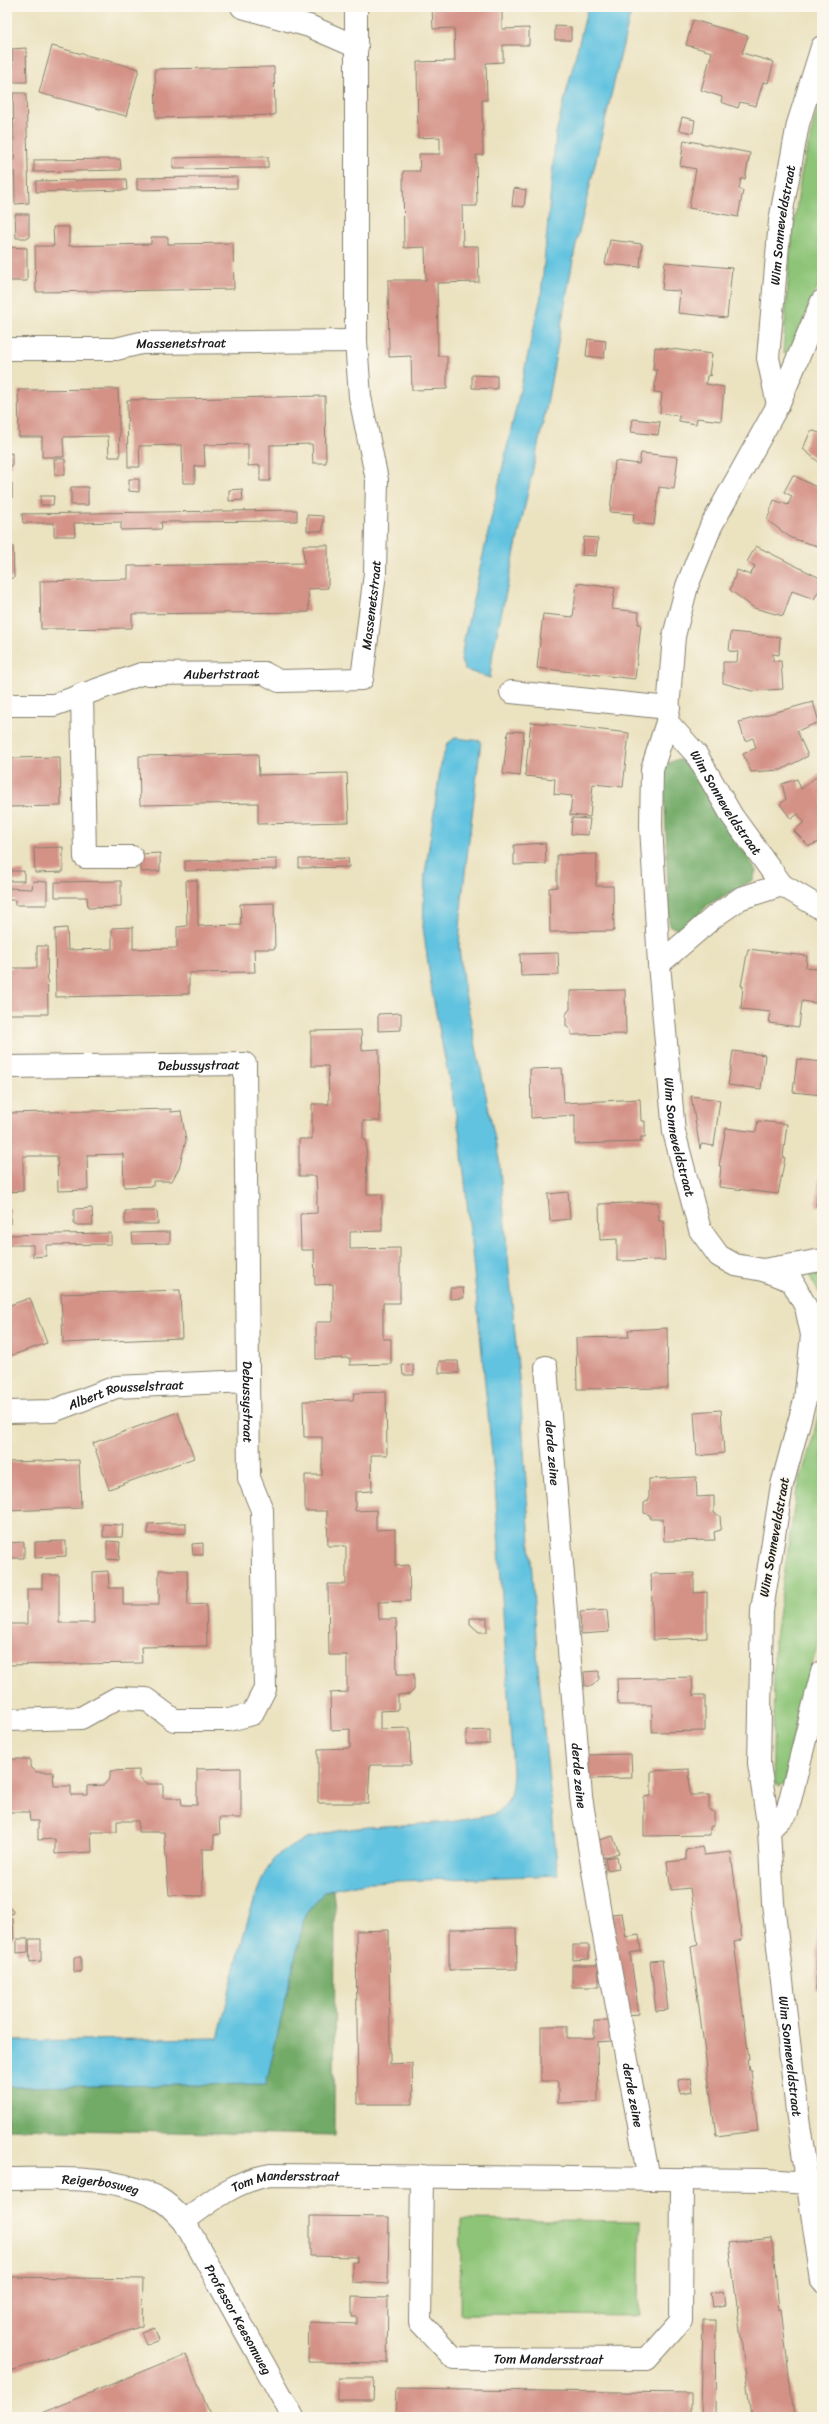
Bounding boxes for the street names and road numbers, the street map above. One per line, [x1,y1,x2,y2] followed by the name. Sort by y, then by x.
[763,163,802,286] street label: Wim Sonneveldstraat
[136,331,227,355] street label: Massenetstraat
[354,560,387,651] street label: Massenetstraat
[183,662,260,685] street label: Aubertstraat
[684,745,768,860] street label: Wim Sonneveldstraat
[158,1053,240,1077] street label: Debussystraat
[658,1076,702,1199] street label: Wim Sonneveldstraat
[236,1361,260,1443] street label: Debussystraat
[63,1372,185,1416] street label: Albert Rousselstraat
[539,1419,567,1487] street label: derde zeine
[752,1475,796,1599] street label: Wim Sonneveldstraat
[565,1742,594,1810] street label: derde zeine
[772,1995,809,2118] street label: Wim Sonneveldstraat
[616,2061,651,2130] street label: derde zeine
[227,2163,340,2198] street label: Tom Mandersstraat
[62,2167,143,2201] street label: Reigerbosweg
[198,2259,279,2379] street label: Professor Keesomweg
[493,2347,604,2370] street label: Tom Mandersstraat

